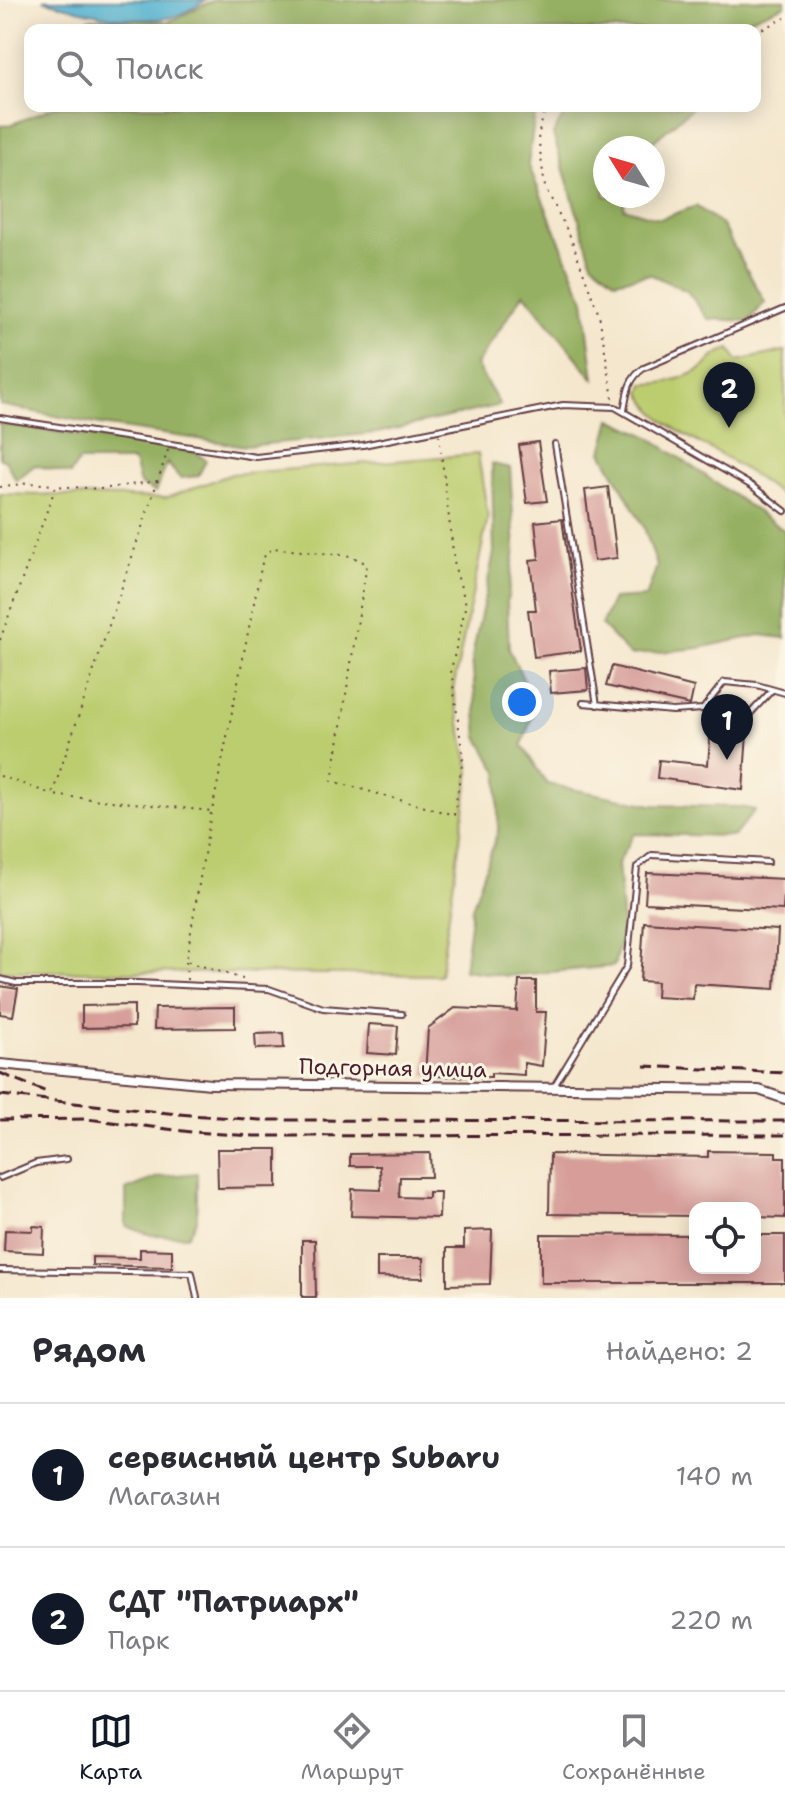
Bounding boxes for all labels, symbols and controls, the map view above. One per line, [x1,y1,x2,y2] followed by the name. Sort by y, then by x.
[24,24,761,112] search box
[52,46,96,90] icon: search
[116,48,204,89] text: Поиск
[593,136,665,208] north arrow
[703,362,755,428] pin: 2
[502,682,542,722] your location
[701,694,753,760] pin: 1
[299,1052,487,1084] street label: Подгорная улица
[689,1202,761,1274] map controls
[689,1202,761,1274] button: locate
[32,1327,146,1373] text: Рядом
[606,1333,753,1368] text: Найдено: 2
[108,1437,500,1478] text: сервисный центр Subaru
[52,1458,64,1493] text: 1
[676,1458,753,1493] text: 140 m
[108,1478,221,1513] text: Магазин
[108,1581,359,1622] text: СДТ "Патриарх"
[49,1602,67,1637] text: 2
[669,1602,753,1637] text: 220 m
[108,1622,170,1657] text: Парк
[79,1709,142,1786] tab: Карта
[301,1709,403,1786] tab: Маршрут
[562,1709,706,1786] tab: Сохранённые

